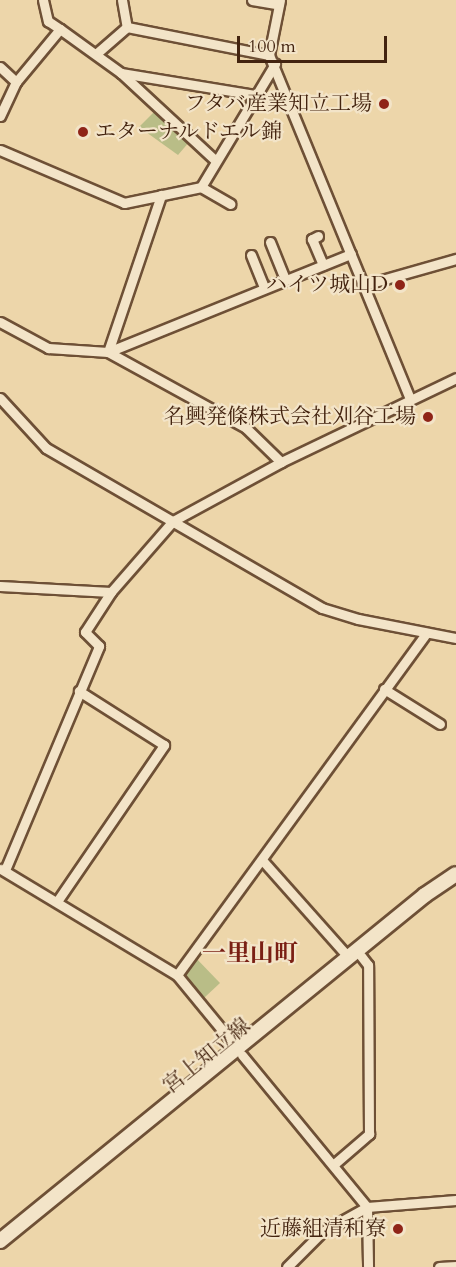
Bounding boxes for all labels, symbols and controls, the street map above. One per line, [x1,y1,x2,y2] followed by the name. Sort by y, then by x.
[240,24,390,62] scale bar
[248,34,296,59] text: 100 m
[183,91,372,117] place label: フタバ産業知立工場
[377,97,391,111] marker: フタバ産業知立工場
[95,119,284,145] place label: エターナルドエル錦
[76,125,90,139] marker: エターナルドエル錦
[266,272,388,298] place label: ハイツ城山D
[393,278,407,292] marker: ハイツ城山D
[164,404,416,430] place label: 名興発條株式会社刈谷工場
[421,410,435,424] marker: 名興発條株式会社刈谷工場
[202,940,298,968] district label: 一里山町
[158,1013,256,1099] street label: 宮上知立線
[260,1216,386,1242] place label: 近藤組清和寮
[391,1222,405,1236] marker: 近藤組清和寮

